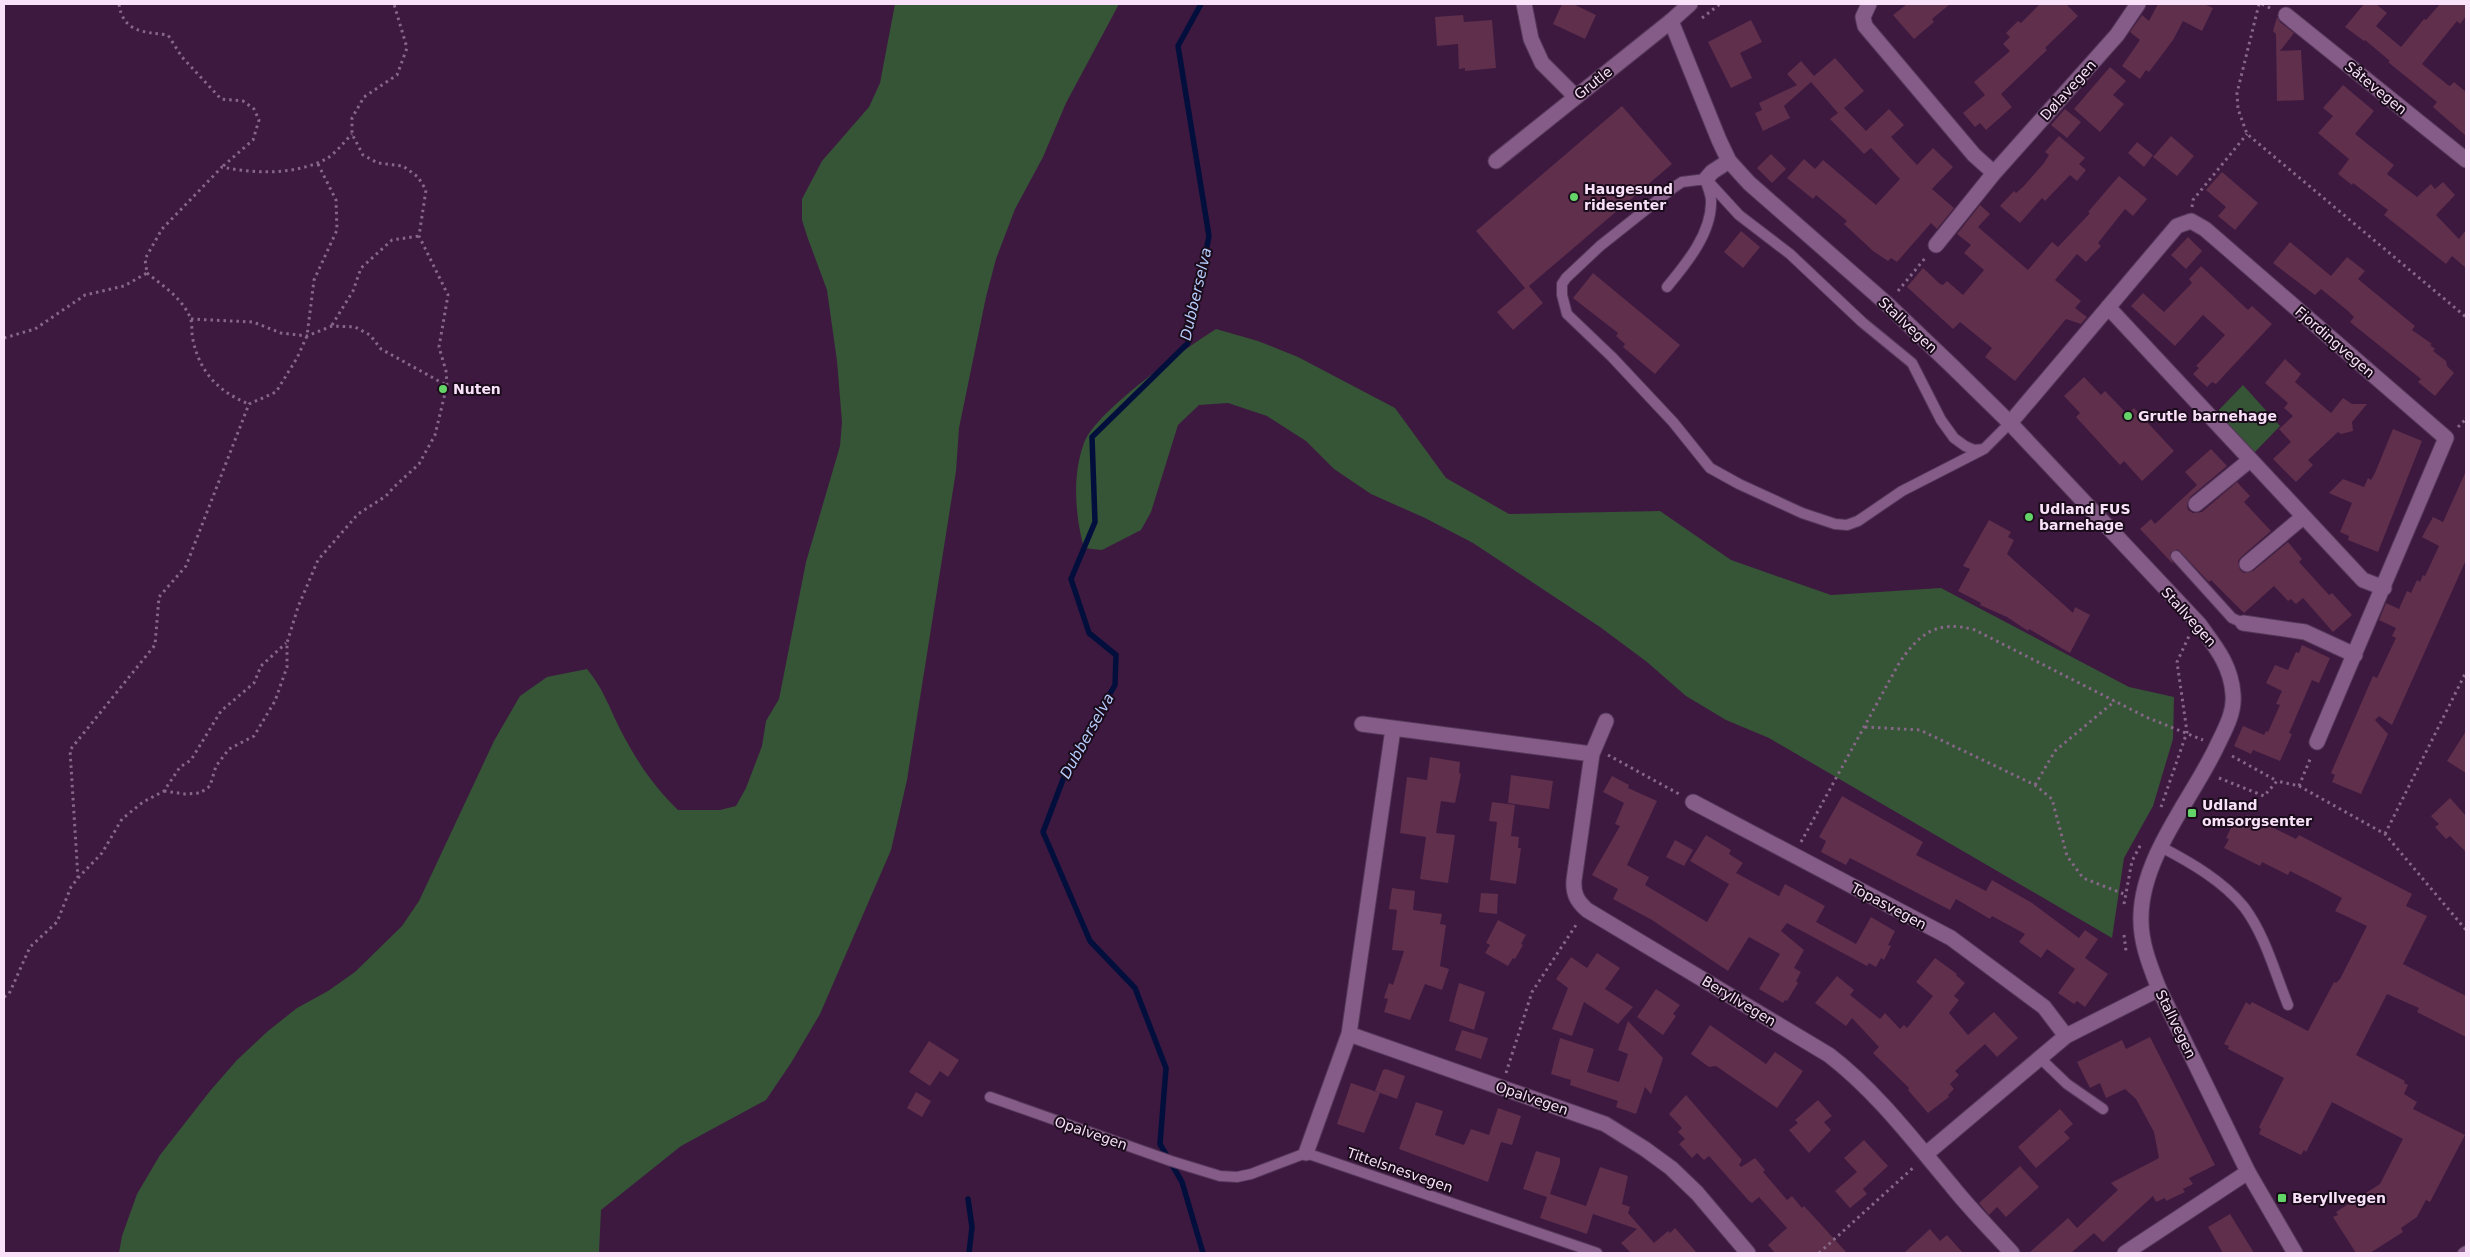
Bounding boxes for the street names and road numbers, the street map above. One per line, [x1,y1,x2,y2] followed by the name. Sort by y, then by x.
[2037,57,2099,123] street label: Dølavegen
[2342,58,2410,118] street label: Såtevegen
[1571,63,1615,103] street label: Grutle
[1875,294,1941,356] street label: Stallvegen
[2292,303,2378,381] street label: Fjordingvegen
[2158,584,2220,650] street label: Stallvegen
[1848,879,1929,932] street label: Topasvegen
[1699,973,1779,1029] street label: Beryllvegen
[2153,987,2199,1061] street label: Stallvegen
[1494,1078,1570,1118] street label: Opalvegen
[1053,1113,1129,1153] street label: Opalvegen
[1344,1144,1455,1196] street label: Tittelsnesvegen

